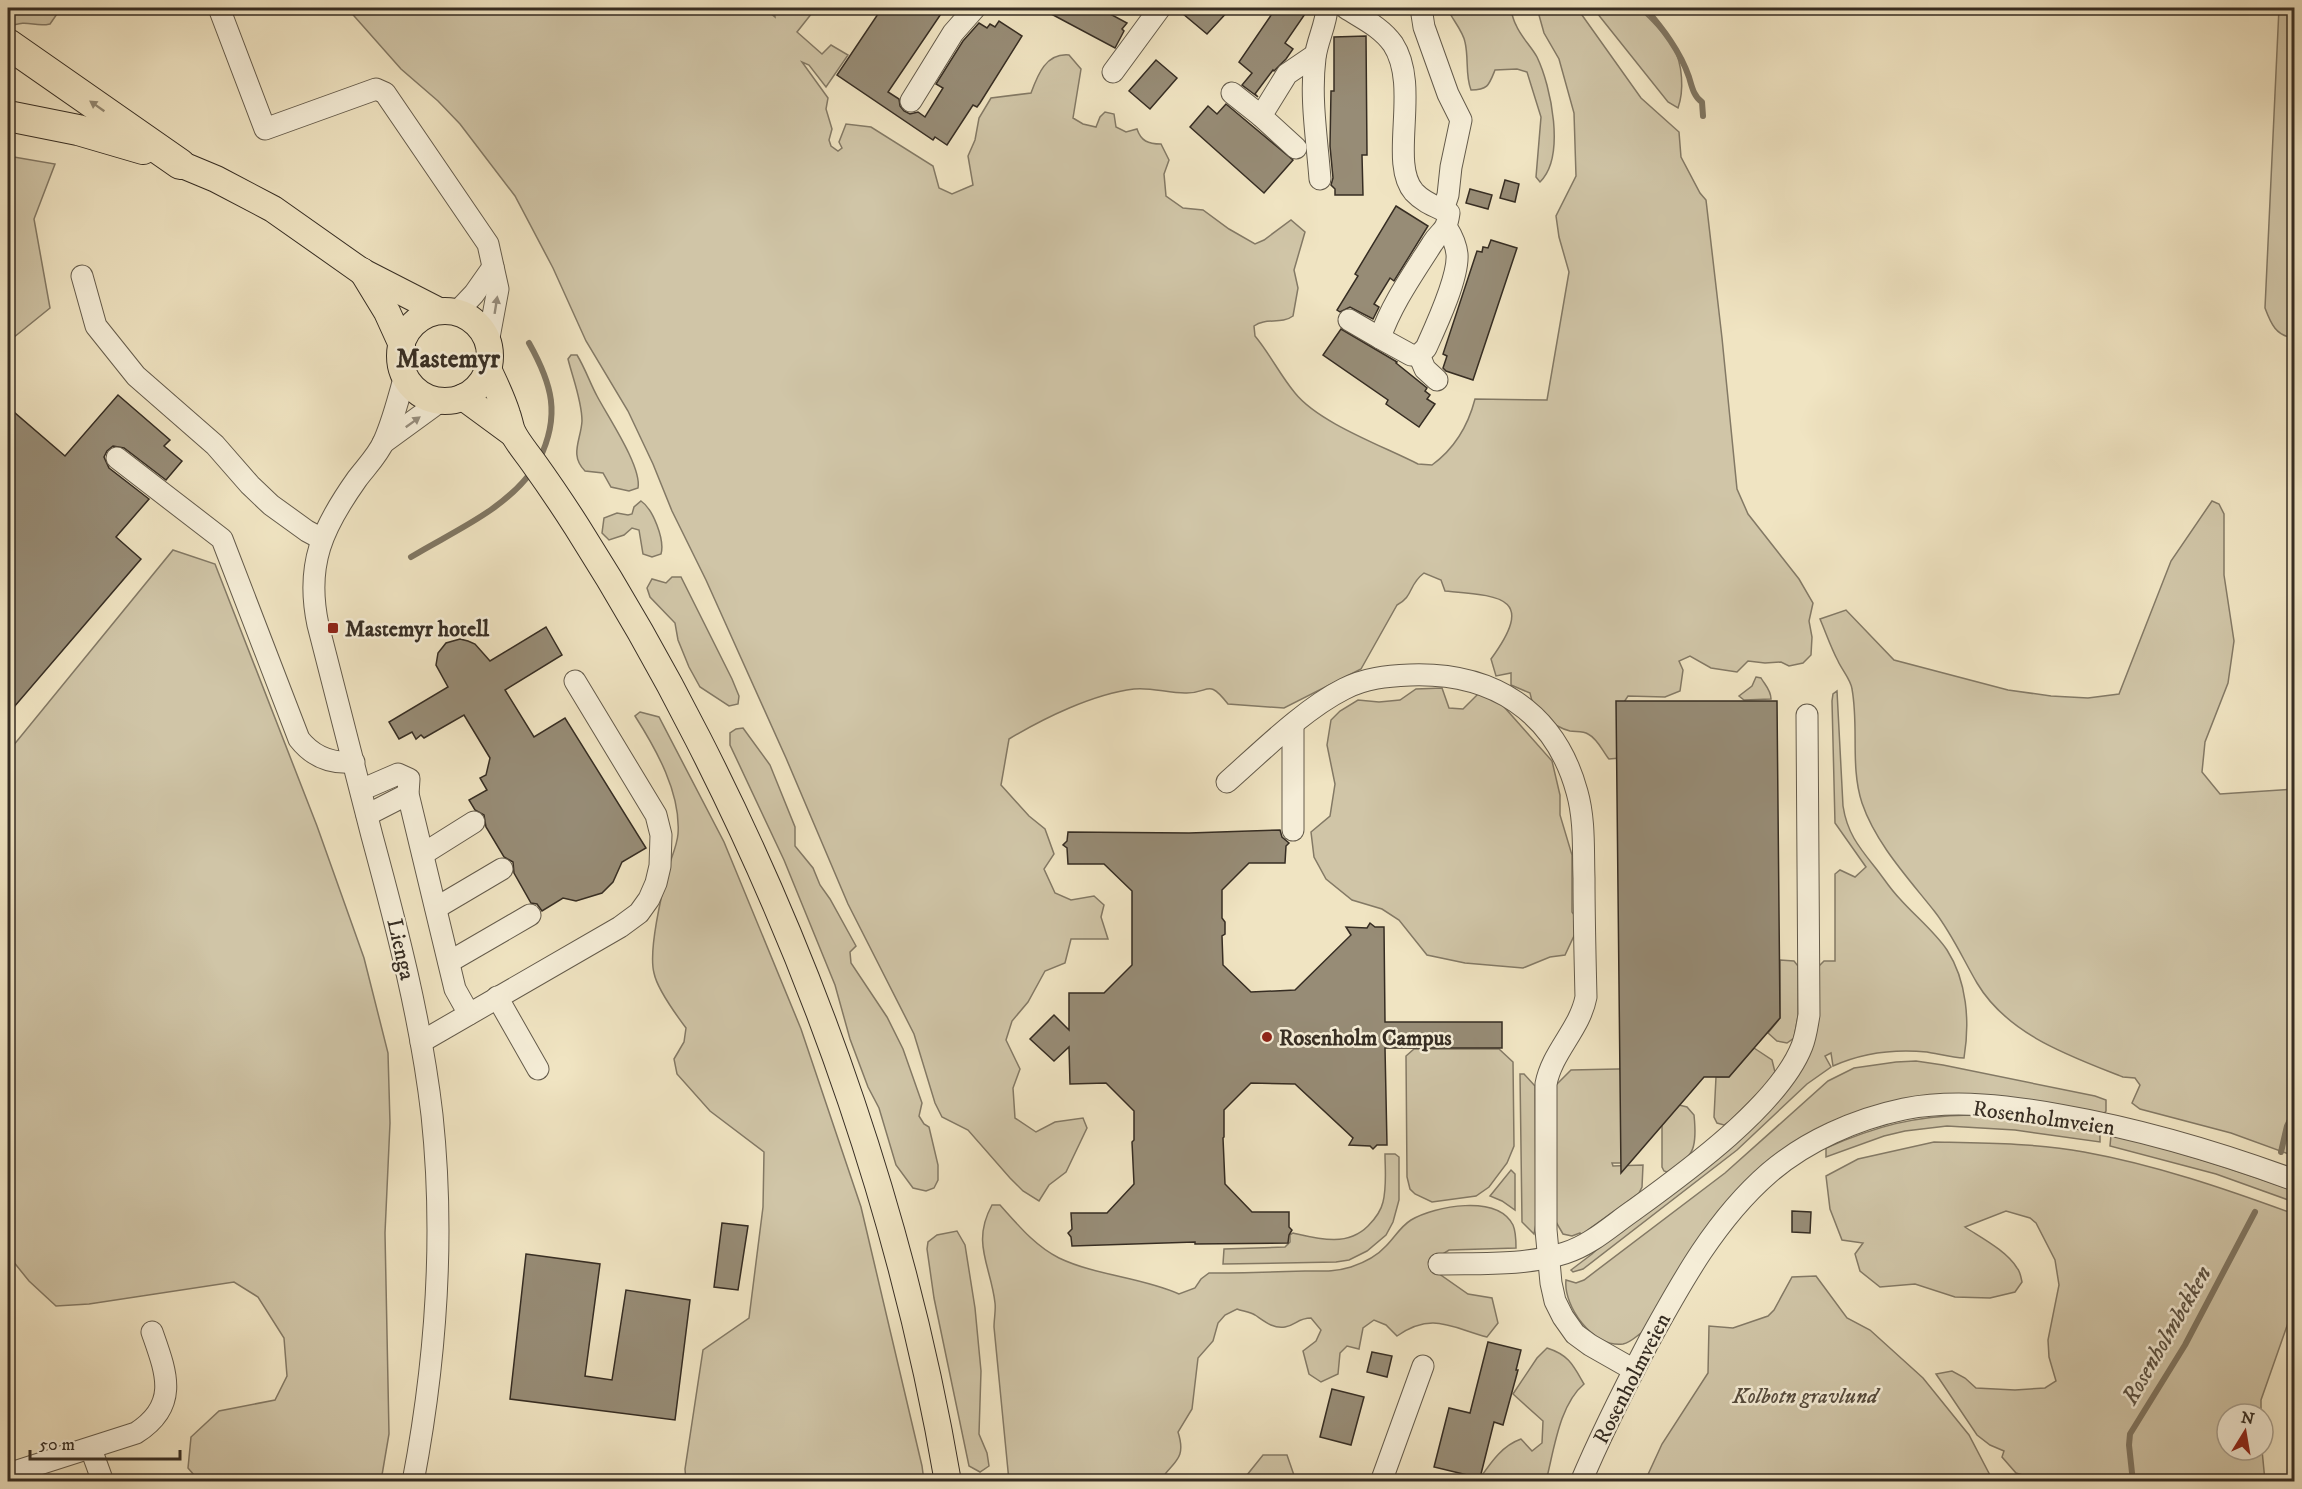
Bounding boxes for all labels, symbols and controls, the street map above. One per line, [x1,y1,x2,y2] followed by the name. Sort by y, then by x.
[90,100,106,112] one-way arrow
[492,295,501,314] one-way arrow
[396,343,500,376] district label: Mastemyr
[405,417,421,428] one-way arrow
[345,616,490,643] place label: Mastemyr hotell
[326,621,340,635] marker: Mastemyr hotell
[380,916,421,983] street label: Lienga
[1279,1025,1452,1052] place label: Rosenholm Campus
[1260,1030,1274,1044] marker: Rosenholm Campus
[1971,1095,2117,1142] street label: Rosenholmveien
[2115,1261,2219,1411] water label: Rosenholmbekken
[1588,1308,1677,1449] street label: Rosenholmveien
[1731,1383,1881,1410] park label: Kolbotn gravlund
[2215,1402,2275,1462] north arrow
[2239,1407,2256,1429] text: N
[30,1423,180,1461] scale bar
[39,1434,75,1456] text: 50 m

